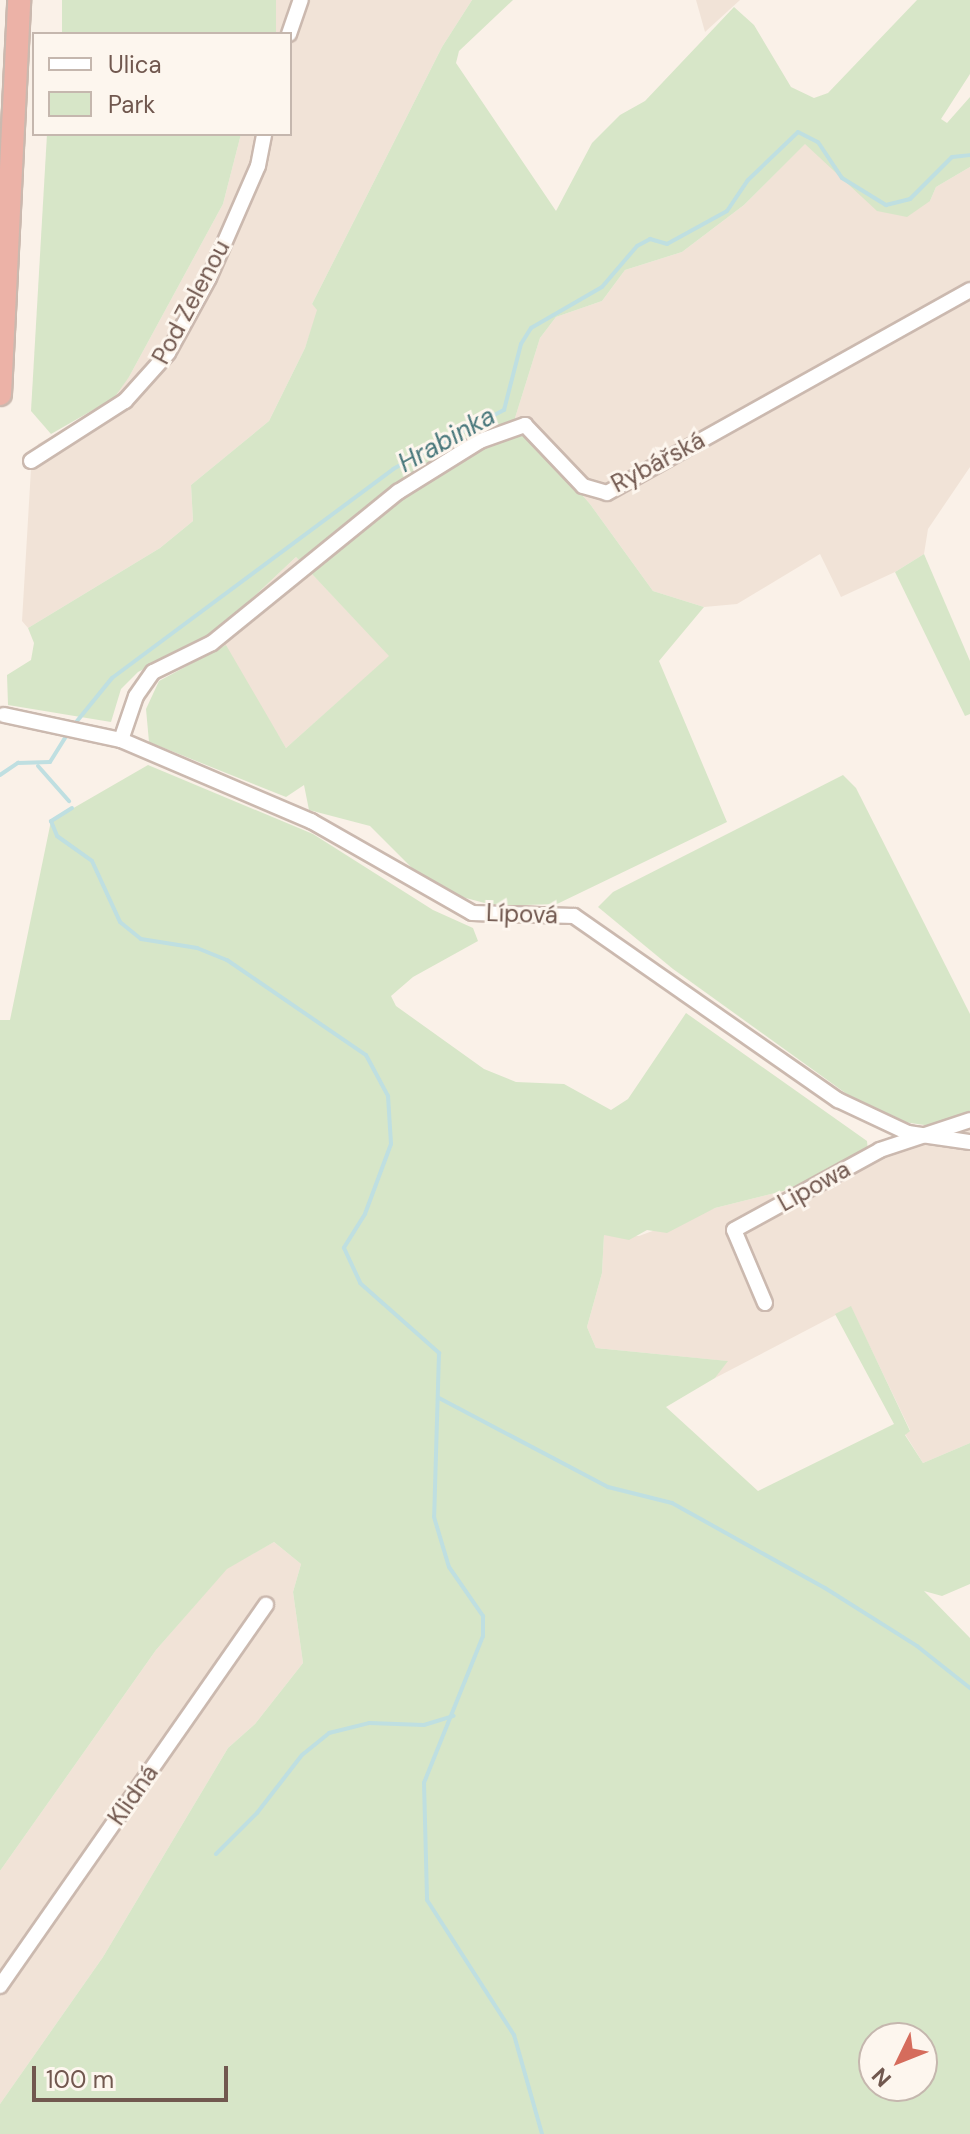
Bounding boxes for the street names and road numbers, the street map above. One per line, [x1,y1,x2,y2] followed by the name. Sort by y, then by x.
[146,235,236,369] street label: Pod Zelenou
[606,425,710,499] street label: Rybářská
[486,898,558,930] street label: Lípová
[773,1154,855,1218] street label: Lipowa
[102,1759,164,1831] street label: Klidná

